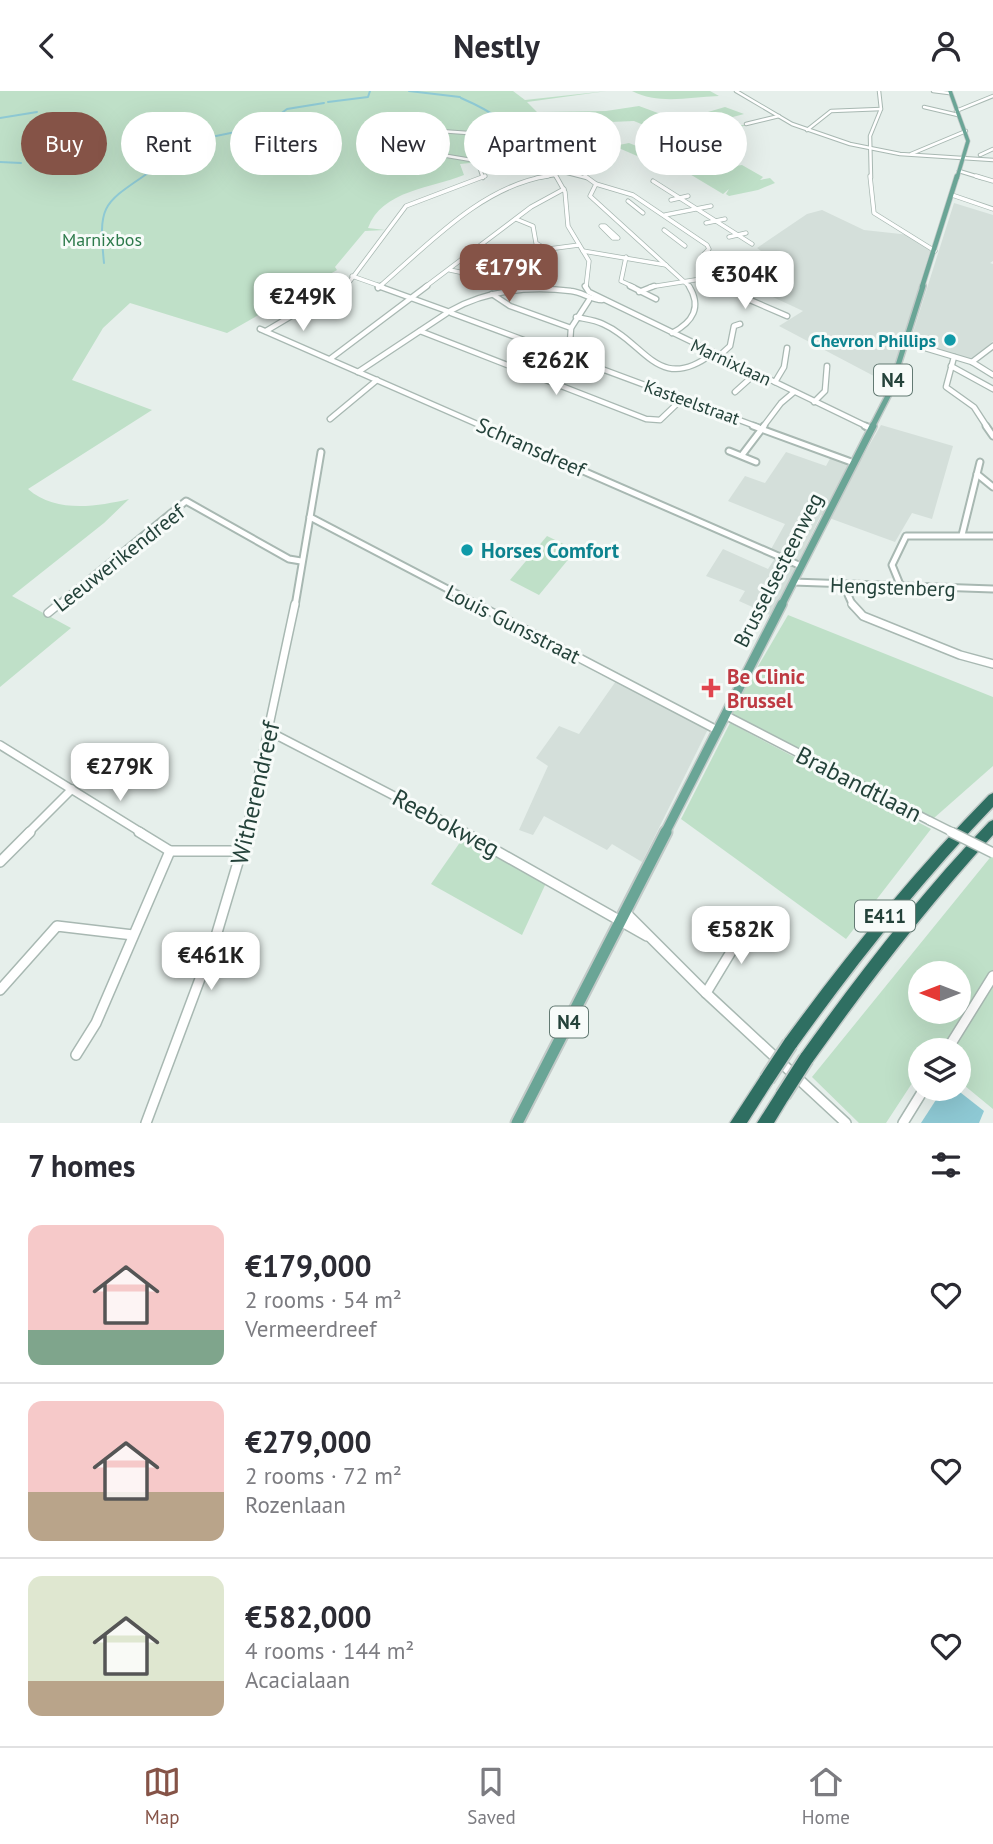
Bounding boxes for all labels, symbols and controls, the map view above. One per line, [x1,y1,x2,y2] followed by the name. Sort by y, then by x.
[453,25,540,67] text: Nestly
[28,27,66,65] icon: back
[927,27,965,65] icon: person
[21,112,107,175] chip: Buy
[121,112,216,175] chip: Rent
[230,112,342,175] chip: Filters
[356,112,450,175] chip: New
[464,112,621,175] chip: Apartment
[635,112,747,175] chip: House
[62,228,142,251] park label: Marnixbos
[460,245,558,304] pin: €179K
[696,251,794,311] pin: €304K
[476,252,542,281] text: €179K
[712,259,778,288] text: €304K
[254,273,352,333] pin: €249K
[270,281,336,310] text: €249K
[811,329,936,352] place label: Chevron Phillips
[942,332,958,348] marker: Chevron Phillips
[687,333,775,391] street label: Marnixlaan
[507,337,605,397] pin: €262K
[523,345,589,374] text: €262K
[874,365,912,395] road number: N4
[641,374,743,430] street label: Kasteelstraat
[472,411,591,483] street label: Schransdreef
[727,488,829,652] street label: Brusselsesteenweg
[48,498,191,618] street label: Leeuwerikendreef
[481,537,620,564] place label: Horses Comfort
[459,542,475,558] marker: Horses Comfort
[830,571,956,603] street label: Hengstenberg
[441,578,585,670] street label: Louis Gunsstraat
[727,663,805,714] place label: Be Clinic Brussel
[701,678,721,698] marker: Be Clinic Brussel
[223,717,287,868] street label: Witherendreef
[791,739,927,829] street label: Brabandtlaan
[71,743,169,803] pin: €279K
[87,751,153,780] text: €279K
[387,782,505,864] street label: Reebokweg
[855,901,915,931] road number: E411
[692,907,790,966] pin: €582K
[708,914,774,943] text: €582K
[162,933,260,992] pin: €461K
[178,940,244,969] text: €461K
[908,961,971,1024] north arrow
[908,961,971,1101] map controls
[550,1007,588,1037] road number: N4
[908,1038,971,1101] button: layers
[28,1146,136,1185] text: 7 homes
[927,1146,965,1184] icon: filters
[245,1246,372,1285] text: €179,000
[84,1253,168,1337] icon: home
[927,1276,965,1314] icon: heart
[245,1285,402,1314] text: 2 rooms · 54 m²
[245,1314,377,1343] text: Vermeerdreef
[245,1422,372,1461] text: €279,000
[84,1429,168,1513] icon: home
[927,1452,965,1490] icon: heart
[245,1461,402,1490] text: 2 rooms · 72 m²
[245,1490,346,1519] text: Rozenlaan
[245,1597,372,1636] text: €582,000
[84,1604,168,1688] icon: home
[927,1627,965,1665] icon: heart
[245,1636,414,1665] text: 4 rooms · 144 m²
[245,1665,350,1694] text: Acacialaan
[143,1763,181,1829] tab: Map
[467,1763,516,1829] tab: Saved
[802,1763,850,1829] tab: Home

